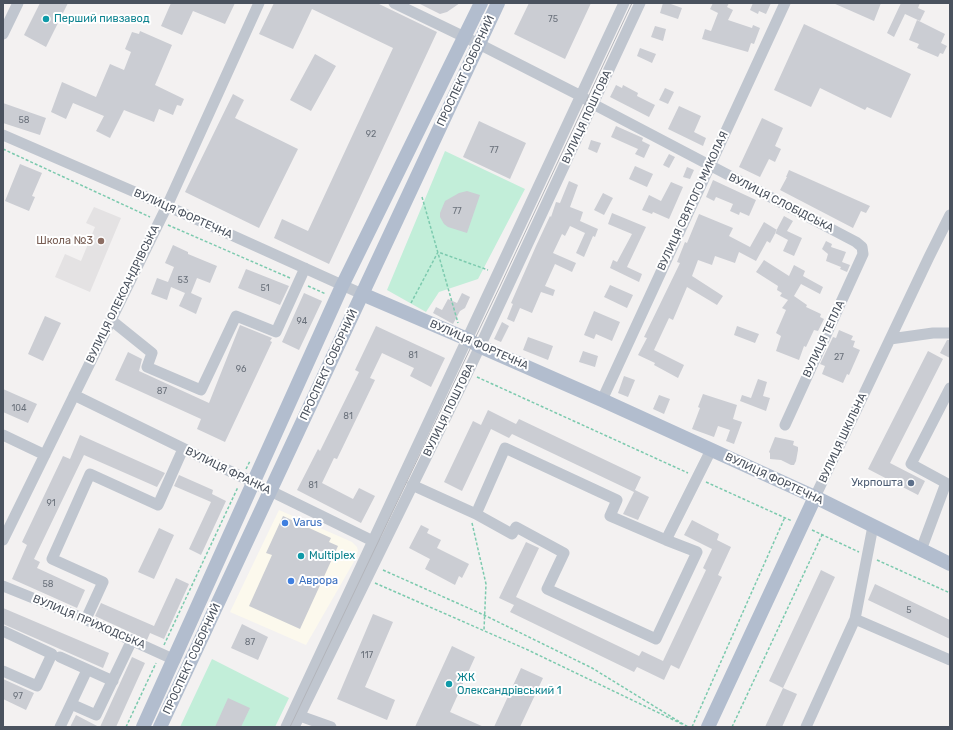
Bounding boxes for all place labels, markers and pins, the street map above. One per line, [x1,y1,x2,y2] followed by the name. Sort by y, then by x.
[54,12,149,26] place label: Перший пивзавод
[41,14,51,24] marker: Перший пивзавод
[36,234,93,248] place label: Школа №3
[96,236,106,246] marker: Школа №3
[851,476,903,490] place label: Укрпошта
[906,478,916,488] marker: Укрпошта
[293,516,322,530] place label: Varus
[280,518,290,528] marker: Varus
[309,549,355,563] place label: Multiplex
[296,551,306,561] marker: Multiplex
[299,574,338,588] place label: Аврора
[286,576,296,586] marker: Аврора
[457,671,562,697] place label: ЖК Олександрівський 1
[444,679,454,689] marker: ЖК Олександрівський 1

